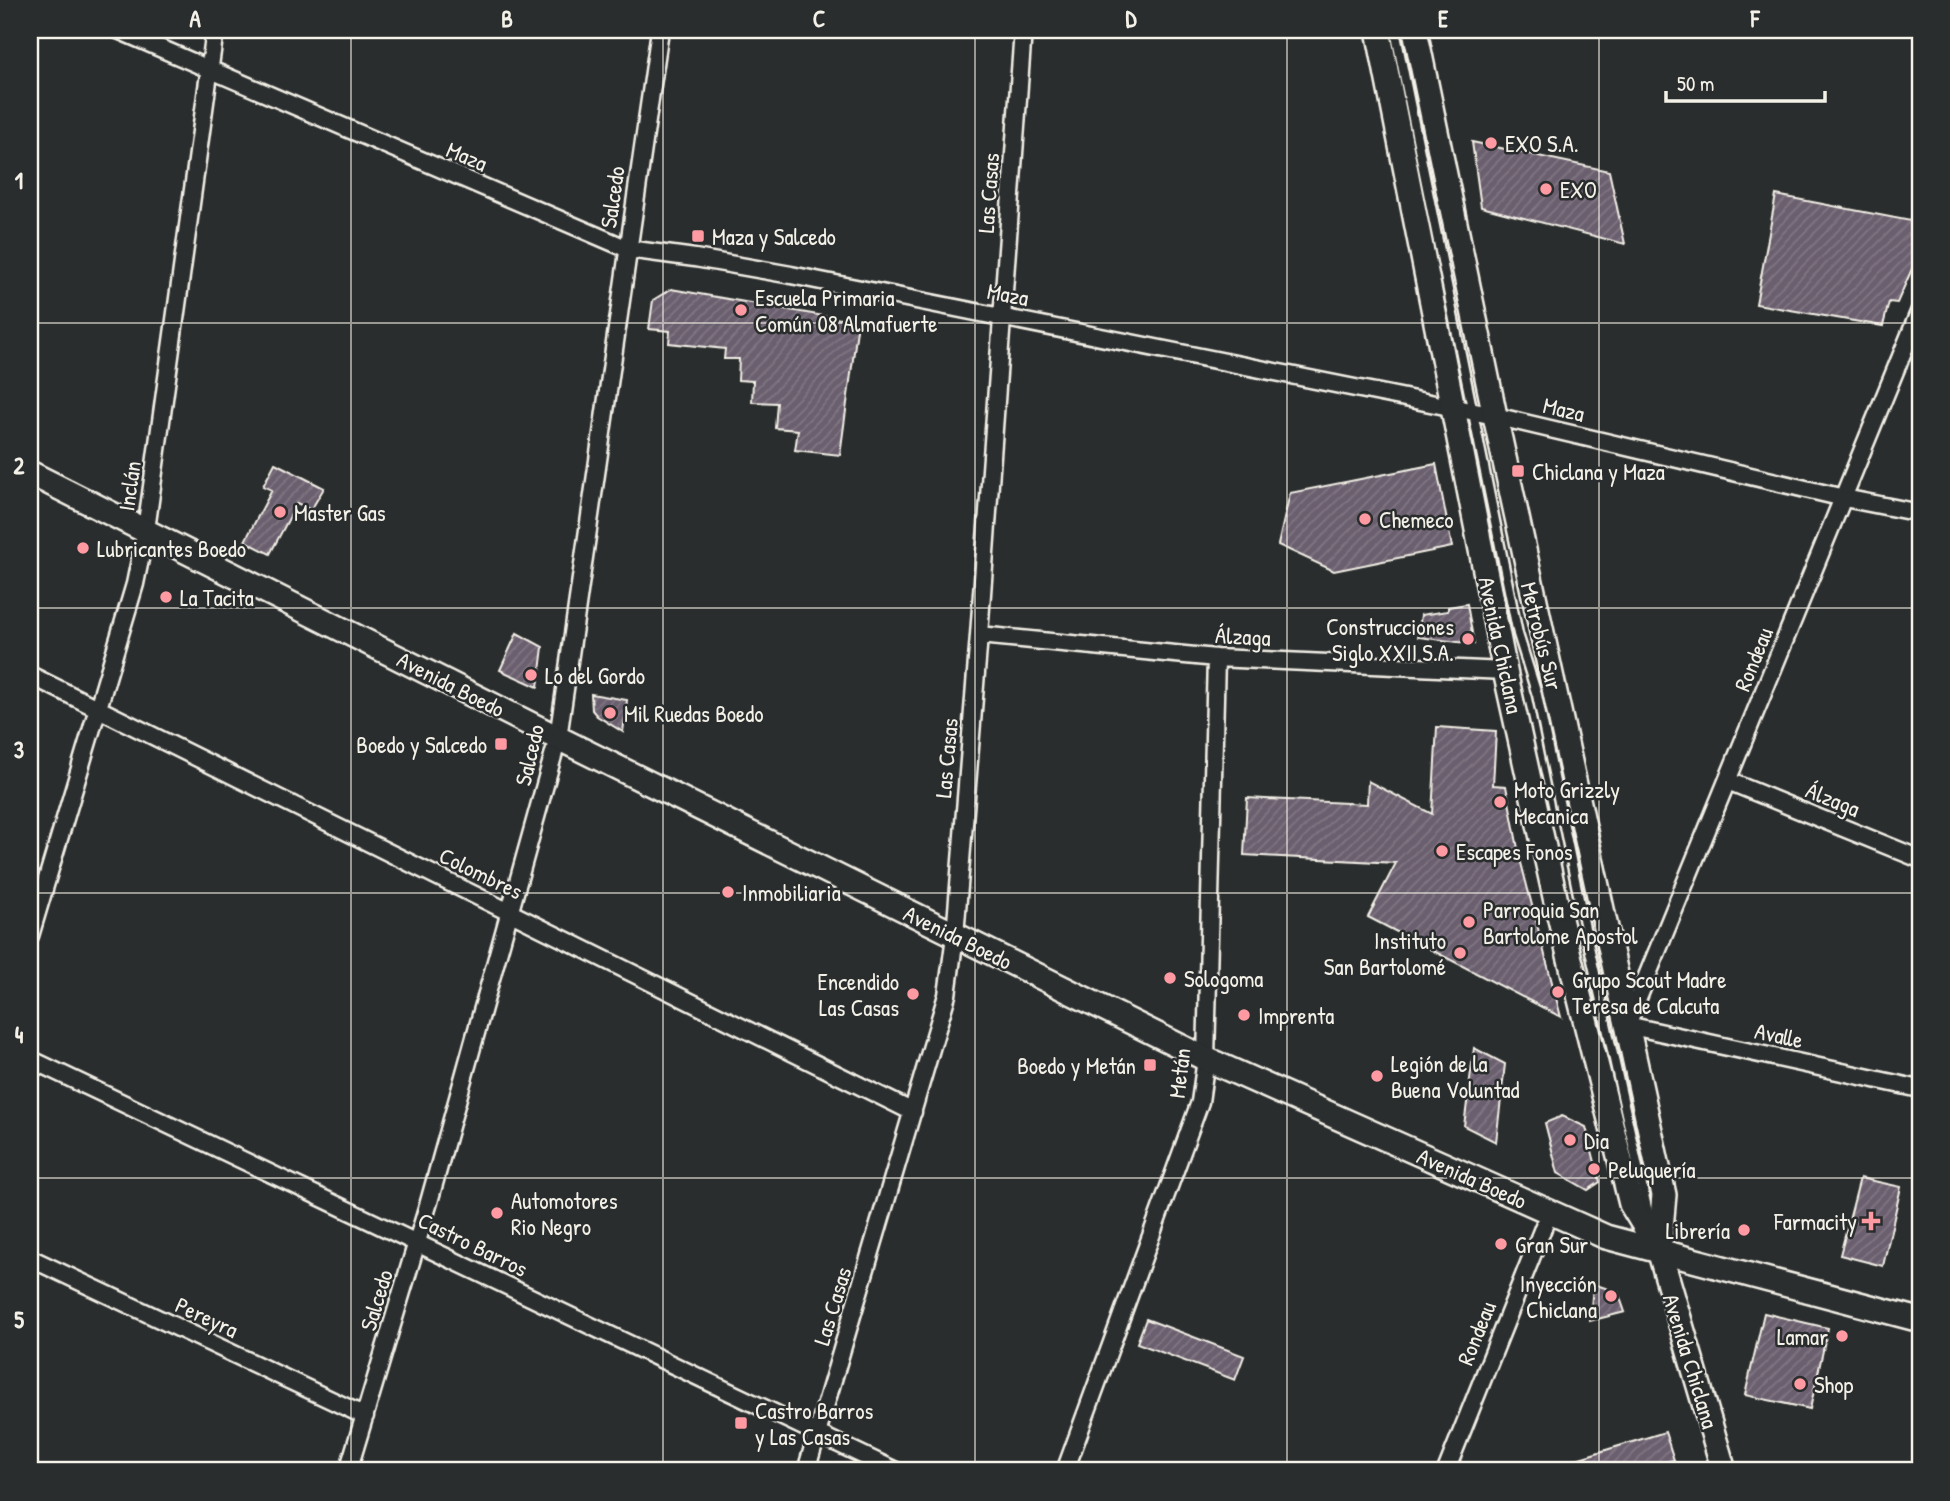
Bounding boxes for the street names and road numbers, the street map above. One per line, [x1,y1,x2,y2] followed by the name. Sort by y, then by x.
[442,134,492,178] street label: Maza
[970,152,1006,234] street label: Las Casas
[592,164,632,230] street label: Salcedo
[985,275,1031,313] street label: Maza
[1540,389,1588,429] street label: Maza
[110,459,148,513] street label: Inclán
[1471,574,1531,716] street label: Avenida Chiclana
[1514,579,1570,693] street label: Metrobús Sur
[1215,619,1271,653] street label: Álzaga
[1726,622,1780,696] street label: Rondeau
[392,644,510,724] street label: Avenida Boedo
[927,717,965,799] street label: Las Casas
[507,721,551,789] street label: Salcedo
[1801,774,1865,824] street label: Álzaga
[434,840,528,907] street label: Colombres
[899,897,1017,977] street label: Avenida Boedo
[1752,1015,1806,1055] street label: Avalle
[1161,1046,1197,1100] street label: Metán
[1412,1140,1532,1216] street label: Avenida Boedo
[413,1204,533,1284] street label: Castro Barros
[805,1263,859,1349] street label: Las Casas
[352,1266,400,1334] street label: Salcedo
[171,1289,243,1345] street label: Pereyra
[1656,1290,1726,1432] street label: Avenida Chiclana
[1449,1296,1503,1370] street label: Rondeau

